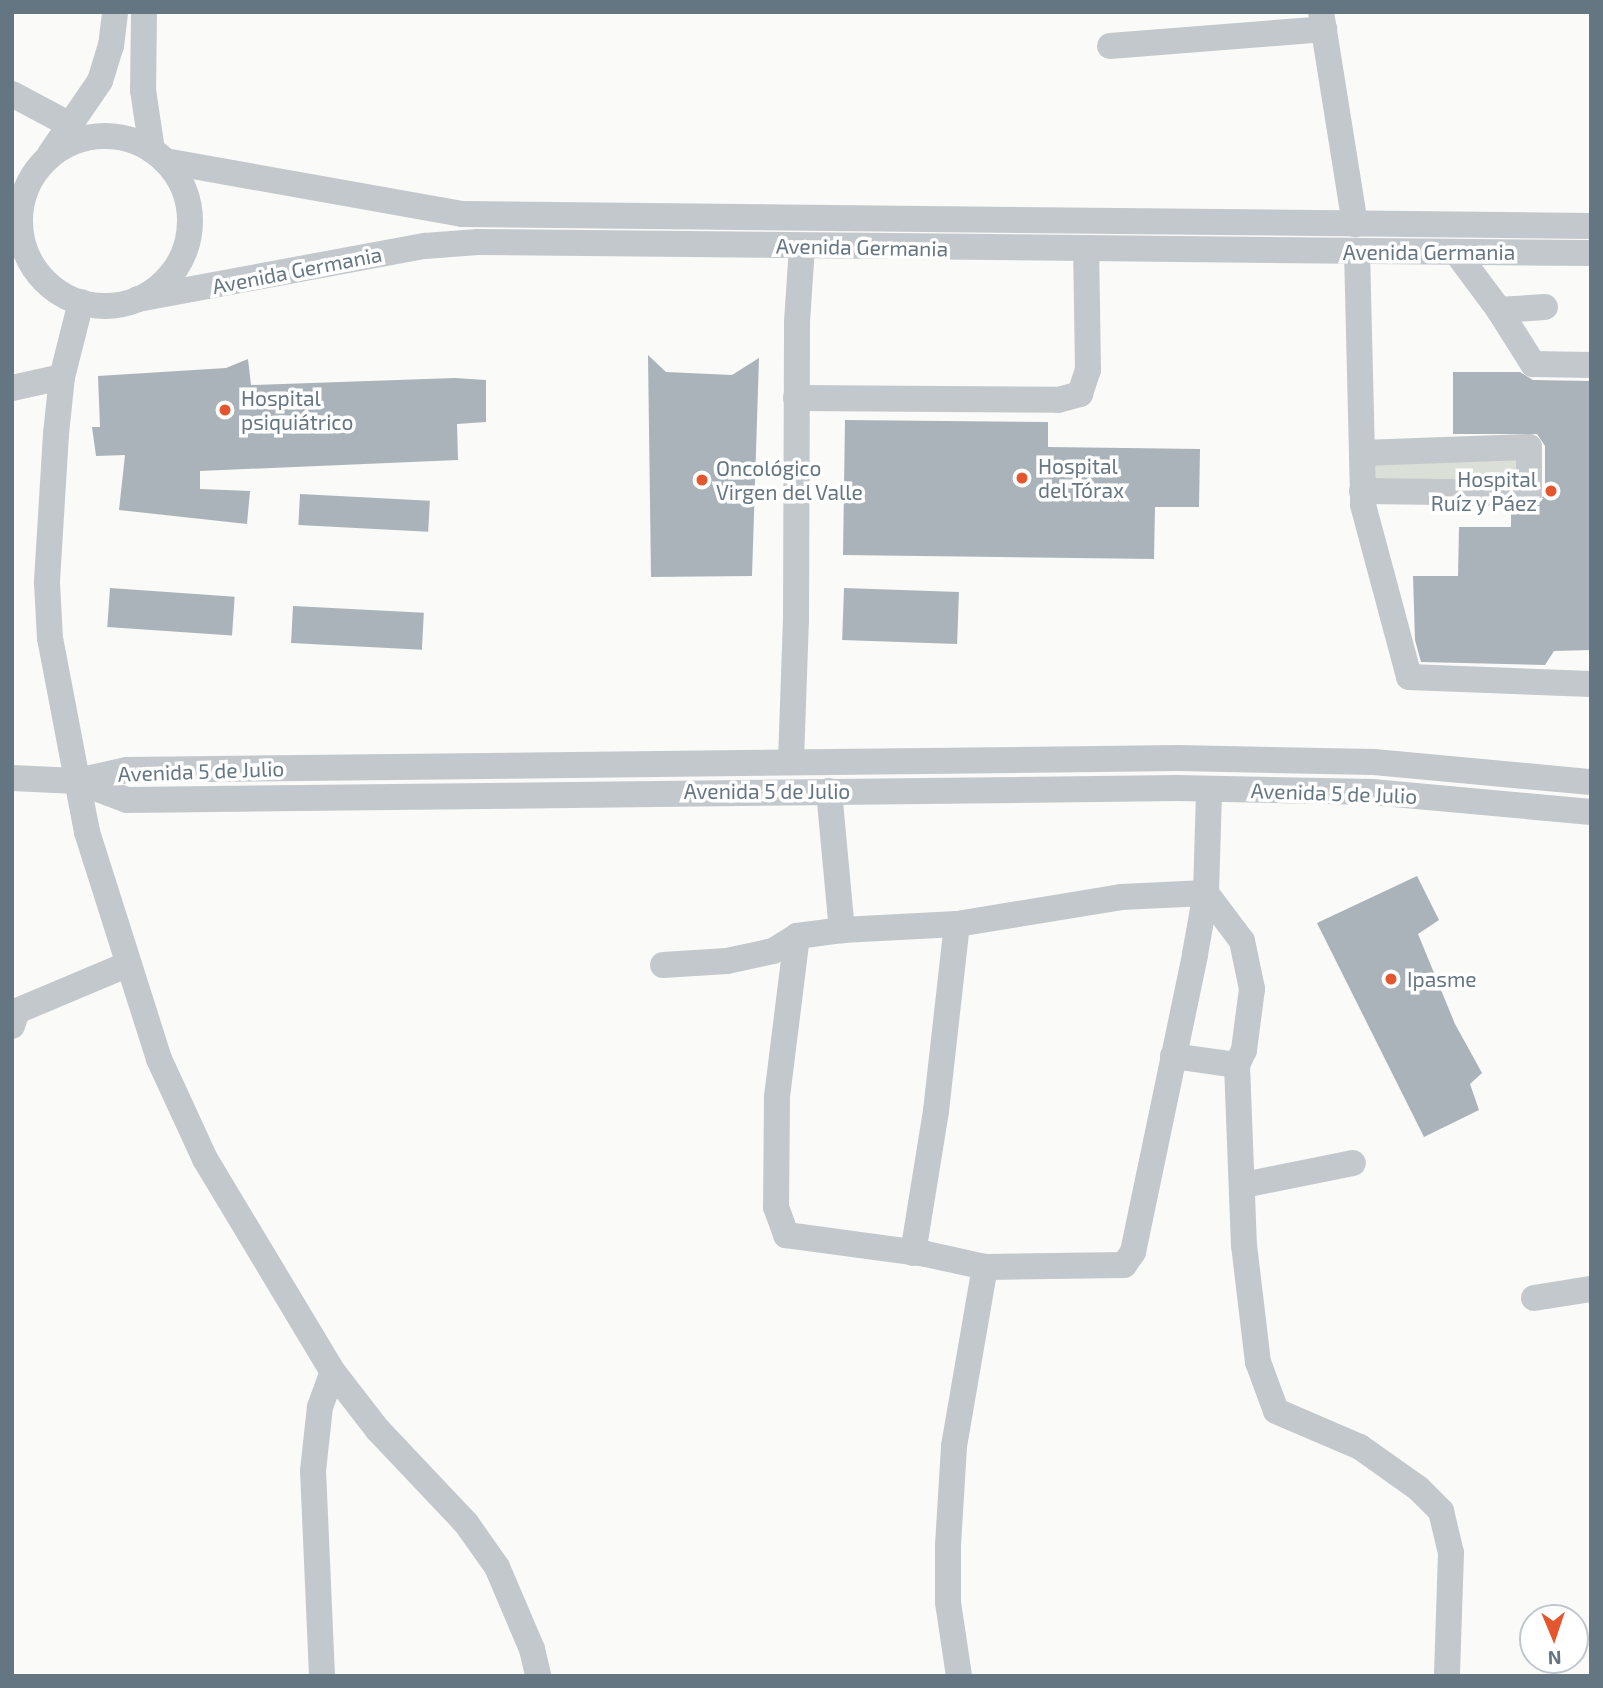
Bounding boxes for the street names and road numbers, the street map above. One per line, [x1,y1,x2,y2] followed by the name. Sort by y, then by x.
[776,233,948,261] street label: Avenida Germania
[1343,239,1515,265] street label: Avenida Germania
[210,241,384,299] street label: Avenida Germania
[117,755,285,787] street label: Avenida 5 de Julio
[1250,777,1418,809] street label: Avenida 5 de Julio
[684,778,850,804] street label: Avenida 5 de Julio

